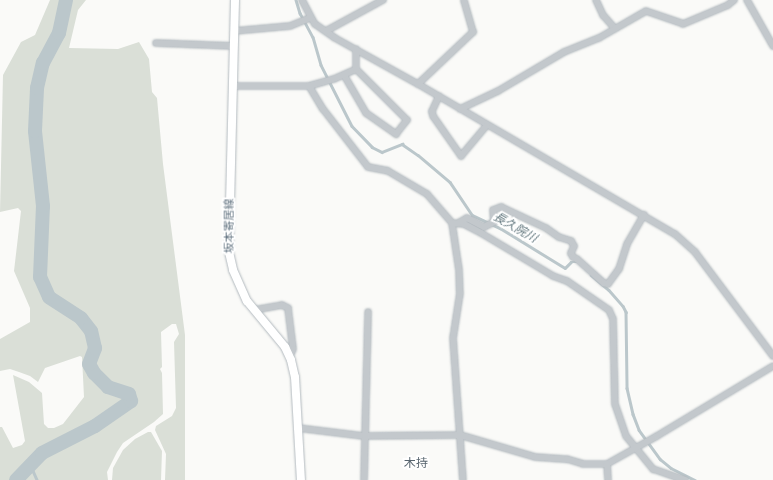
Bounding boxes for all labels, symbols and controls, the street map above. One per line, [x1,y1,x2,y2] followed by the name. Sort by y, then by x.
[223,199,237,253] street label: 坂本寄居線
[491,210,539,246] water label: 長久院川
[404,457,428,471] district label: 木持

